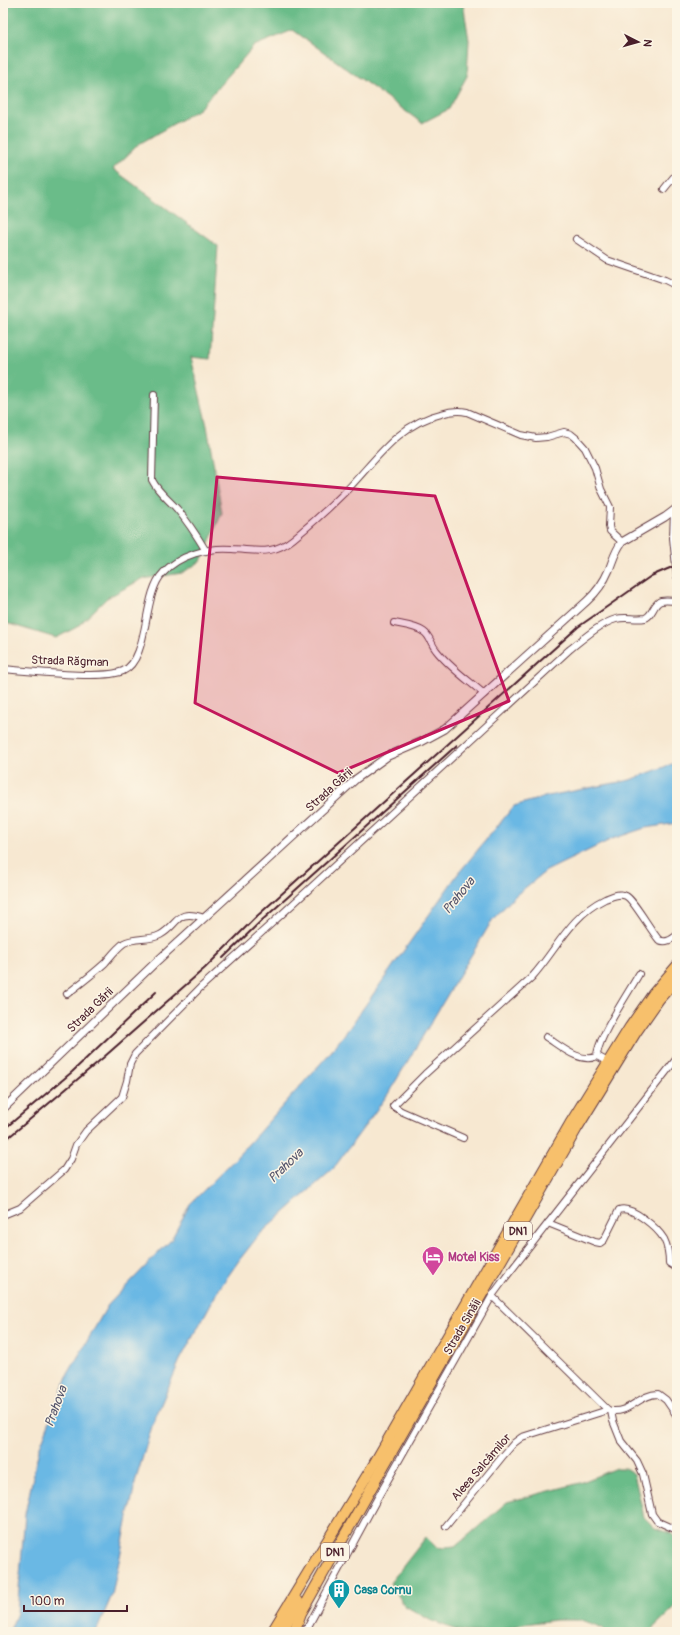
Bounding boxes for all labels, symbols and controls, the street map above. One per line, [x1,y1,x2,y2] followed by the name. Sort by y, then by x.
[618,22,658,62] north arrow
[641,39,654,48] text: N
[31,653,109,670] street label: Strada Răgman
[303,765,356,816] street label: Strada Gării
[439,873,479,917] water label: Prahova
[64,985,117,1036] street label: Strada Gării
[265,1145,307,1186] water label: Prahova
[504,1222,532,1240] road number: DN1
[420,1244,446,1277] hotel icon: Motel Kiss
[448,1250,500,1265] place label: Motel Kiss
[440,1297,484,1358] street label: Strada Sinăii
[41,1383,71,1429] water label: Prahova
[448,1430,515,1504] street label: Aleea Salcâmilor
[321,1543,349,1561] road number: DN1
[326,1577,352,1610] building icon: Casa Cornu
[354,1583,412,1598] place label: Casa Cornu
[24,1587,127,1613] scale bar
[30,1594,65,1609] text: 100 m

